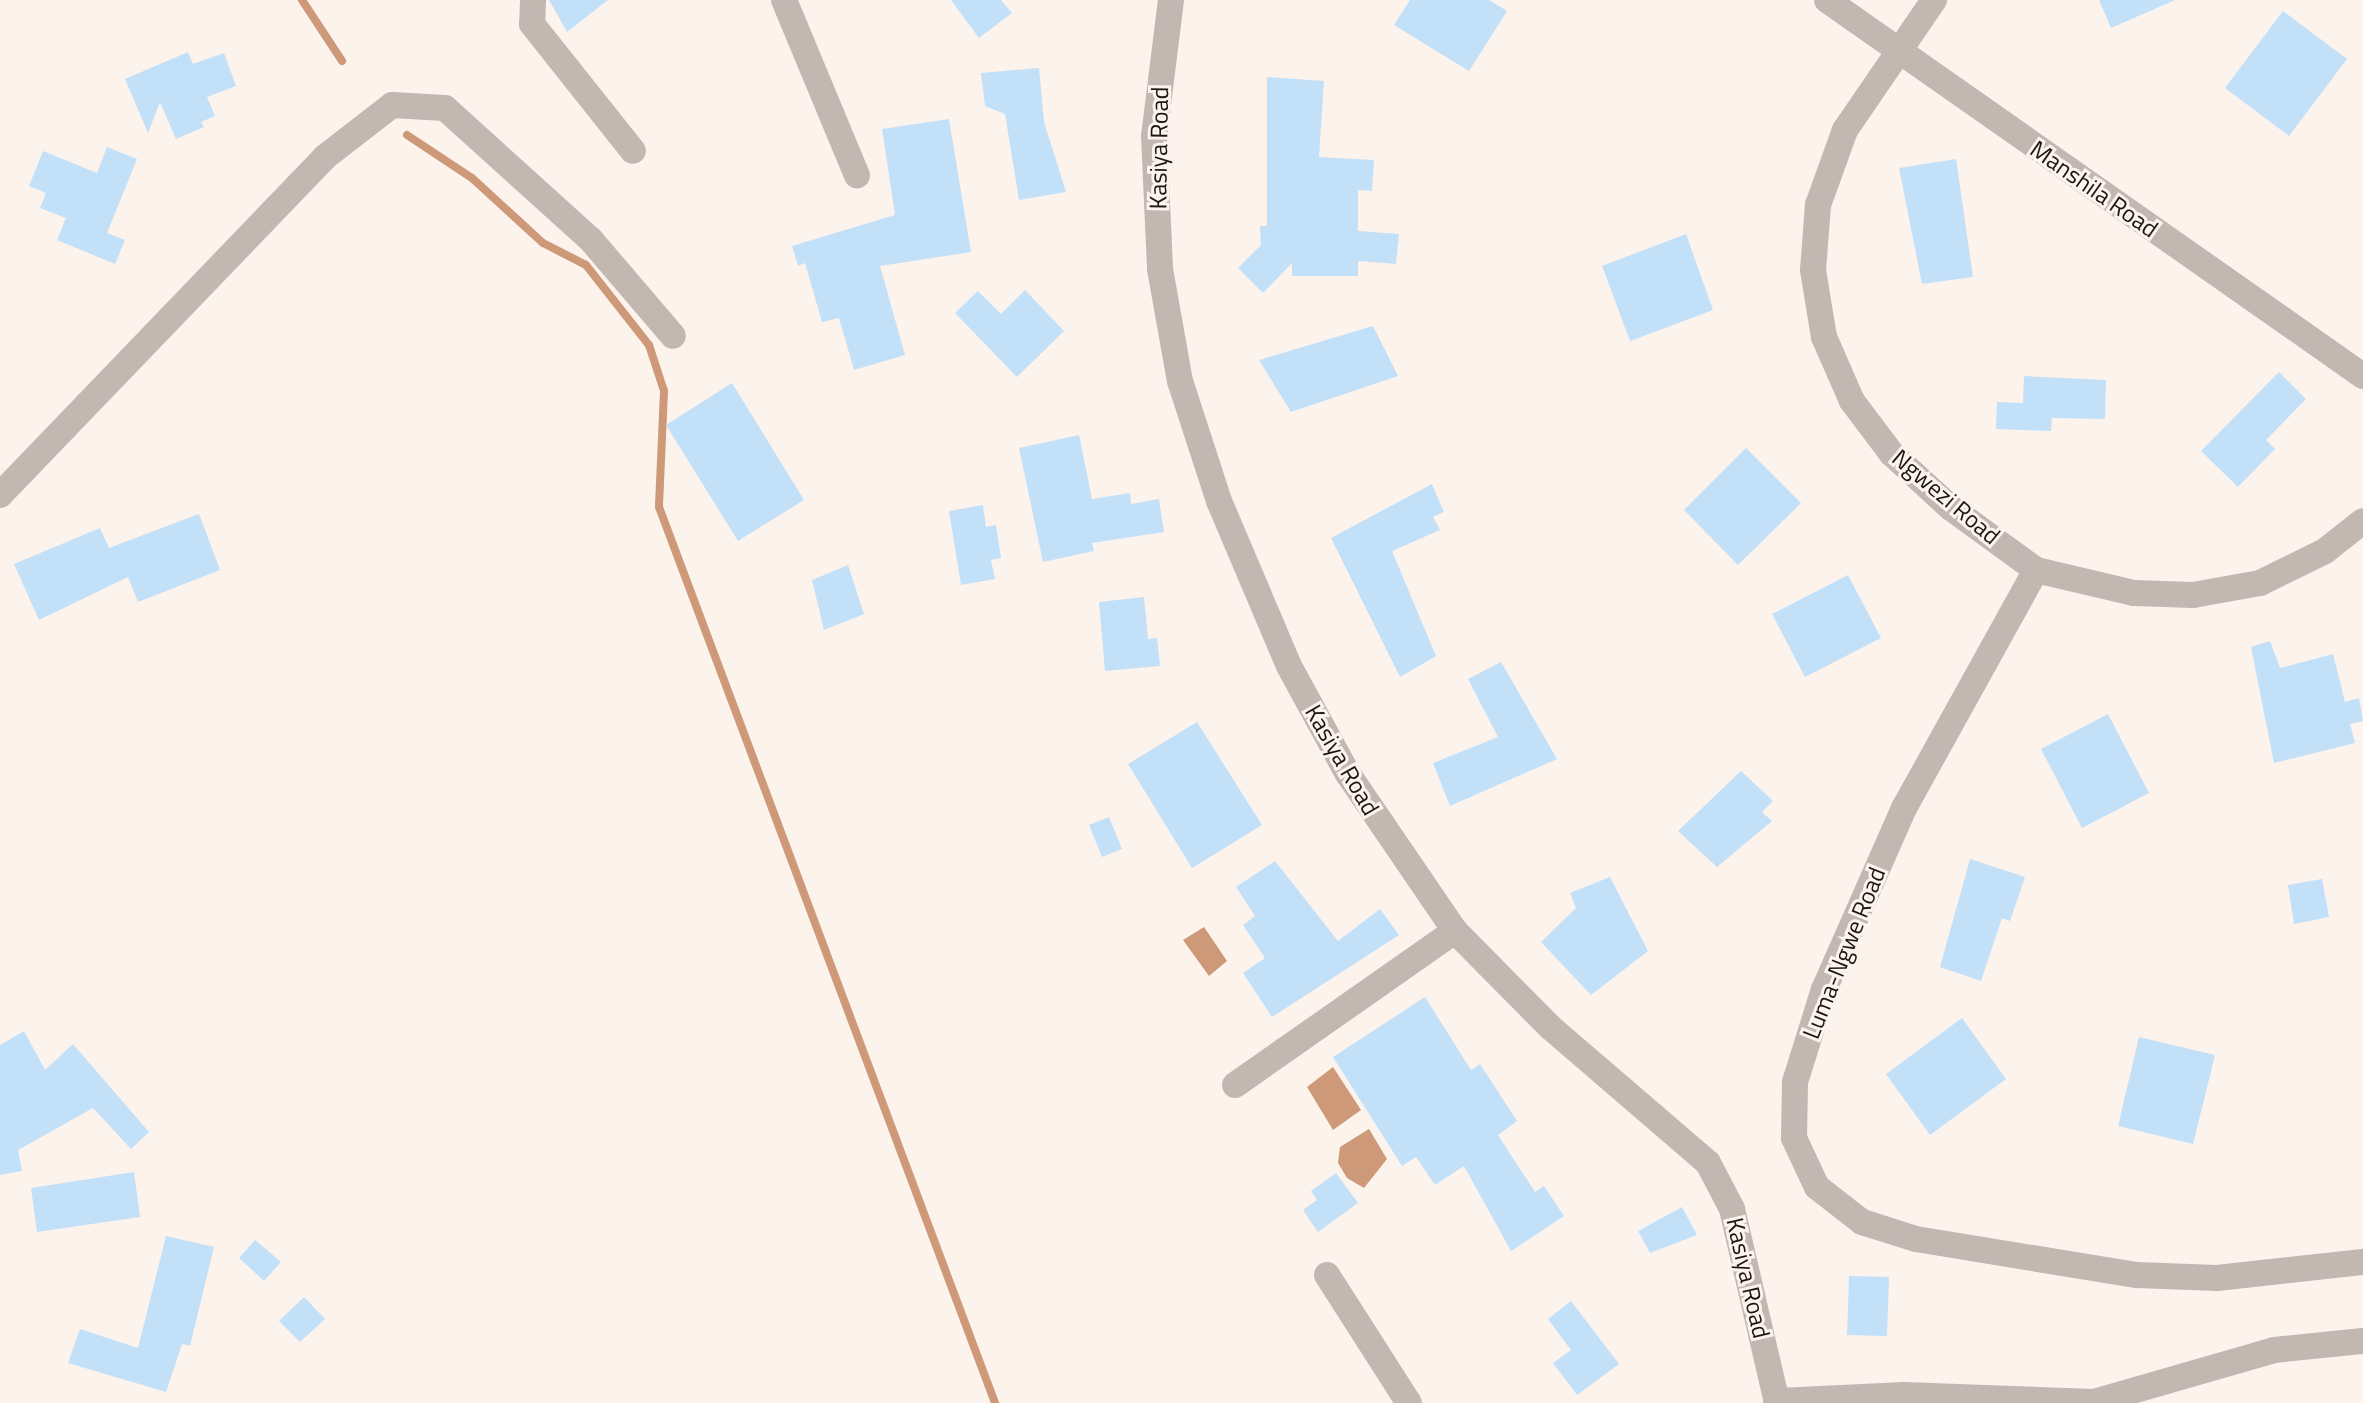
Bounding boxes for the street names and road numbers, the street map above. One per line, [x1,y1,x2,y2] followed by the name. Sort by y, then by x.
[1144,86,1174,210] street label: Kasiya Road
[2025,134,2163,244] street label: Manshila Road
[1886,444,2006,550] street label: Ngwezi Road
[1299,700,1385,820] street label: Kasiya Road
[1796,863,1892,1043] street label: Luma-Ngwe Road
[1720,1215,1776,1341] street label: Kasiya Road

